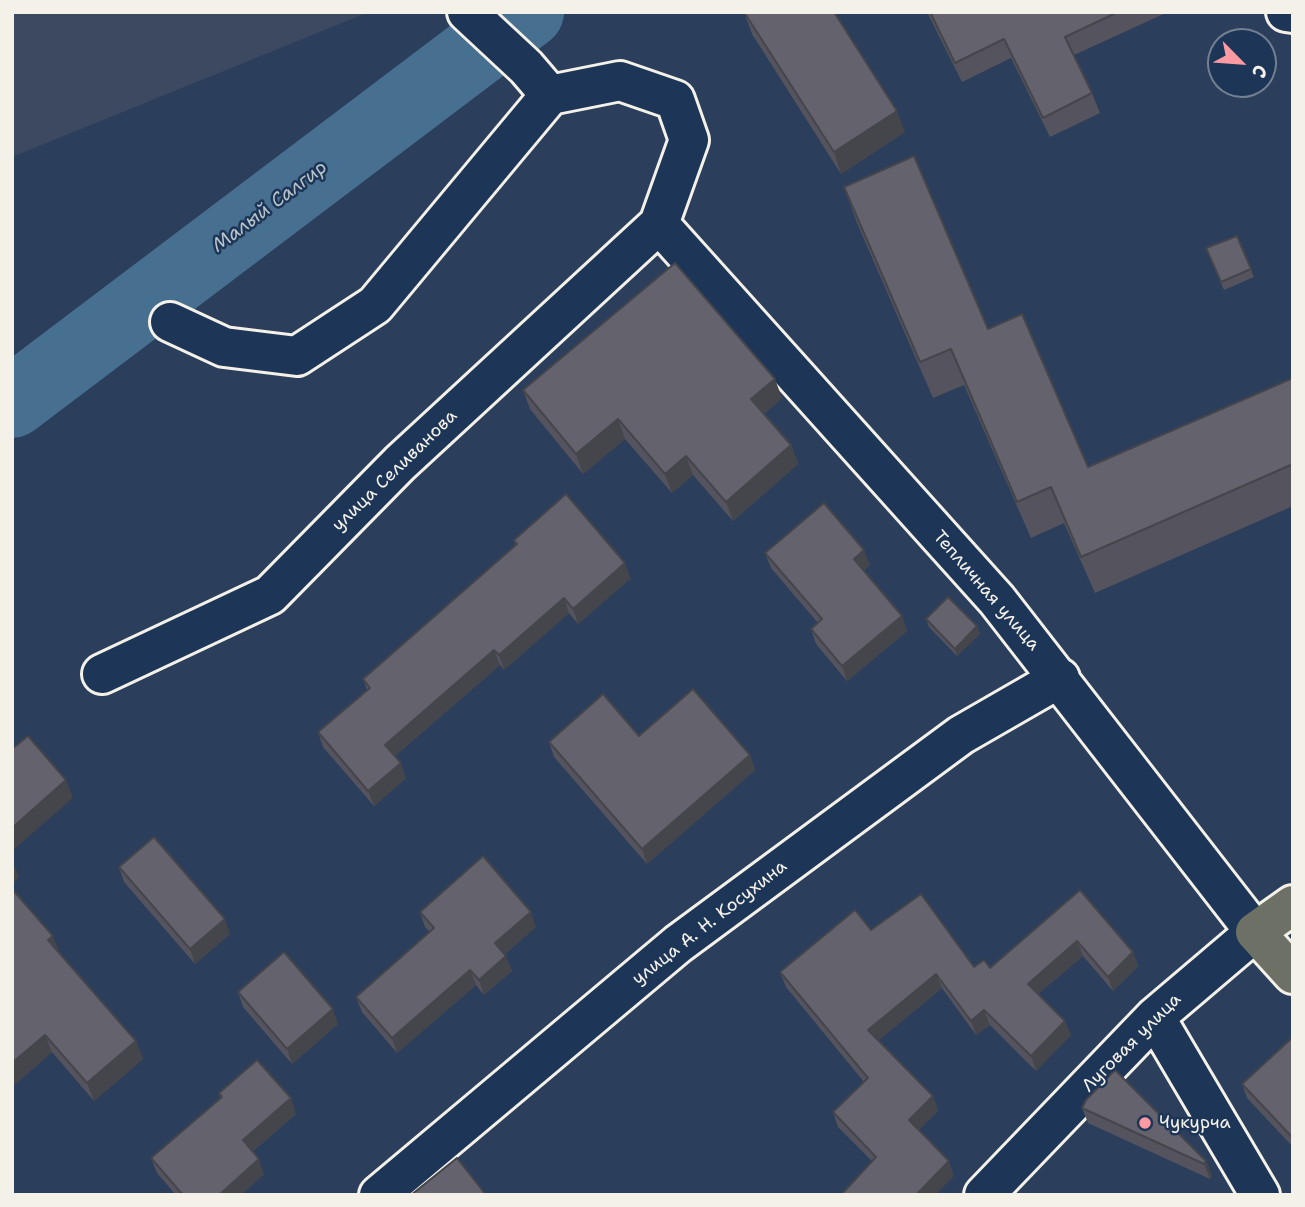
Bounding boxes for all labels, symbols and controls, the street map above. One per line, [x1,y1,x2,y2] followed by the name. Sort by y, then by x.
[1207,28,1277,98] north arrow
[1246,61,1273,82] text: С
[208,156,332,258] water label: Малый Салгир
[328,406,462,536] street label: улица Селиванова
[928,527,1044,655] street label: Тепличная улица
[628,856,792,990] street label: улица А. Н. Косухина
[1078,989,1186,1097] street label: Луговая улица
[1159,1112,1231,1134] place label: Чукурча
[1137,1115,1153,1131] marker: Чукурча

